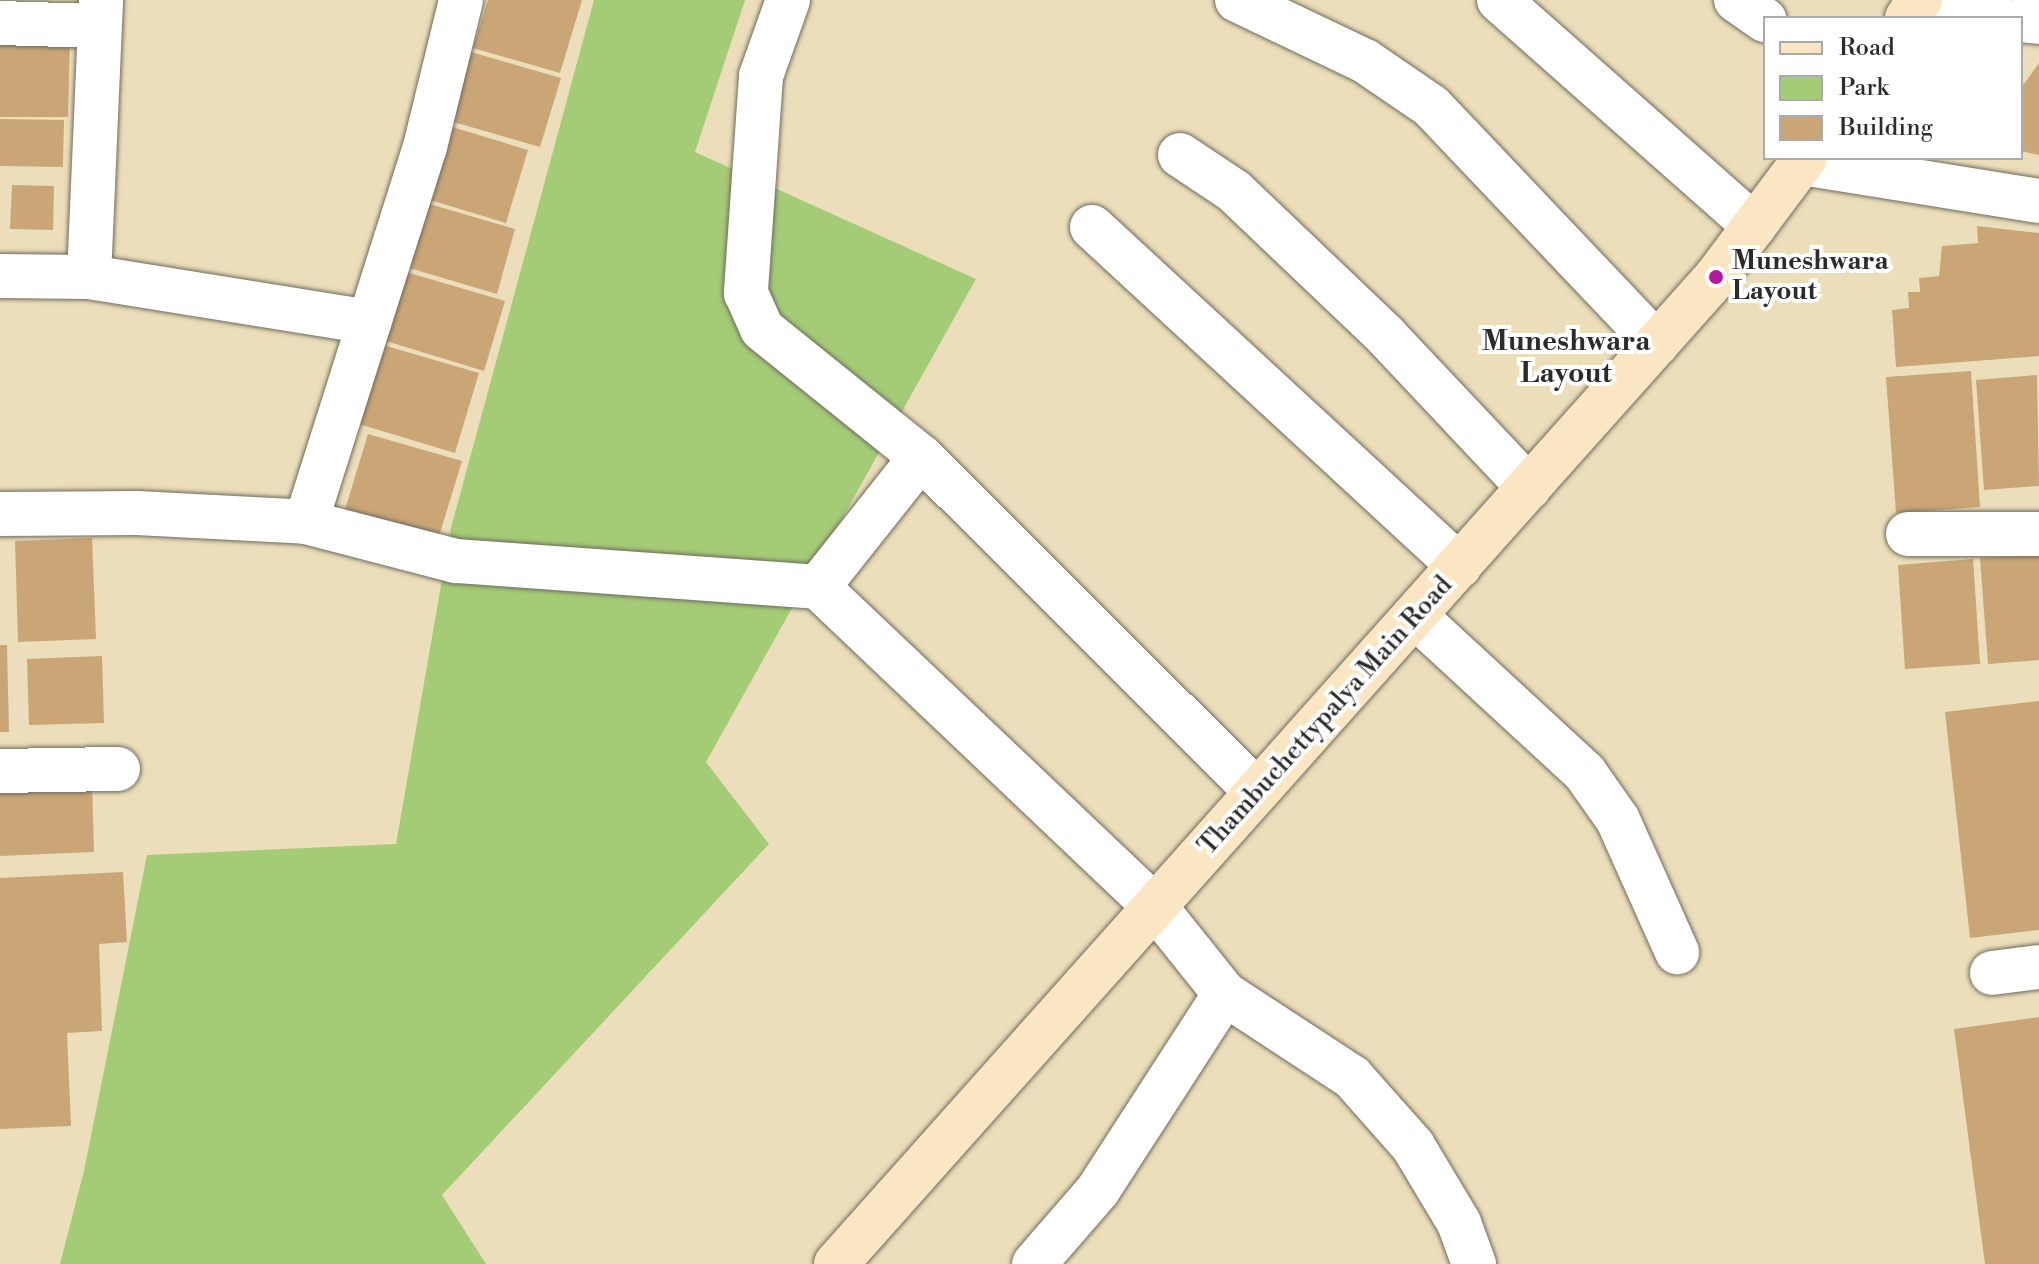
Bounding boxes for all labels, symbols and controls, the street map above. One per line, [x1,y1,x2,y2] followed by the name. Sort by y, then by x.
[1763,16,2023,160] legend
[1839,33,1895,63] text: Road
[1839,73,1889,103] text: Park
[1839,113,1933,143] text: Building
[1732,246,1889,308] place label: Muneshwara Layout
[1707,268,1725,286] marker: Muneshwara Layout
[1482,325,1650,391] district label: Muneshwara Layout
[1193,570,1459,862] street label: Thambuchettypalya Main Road

